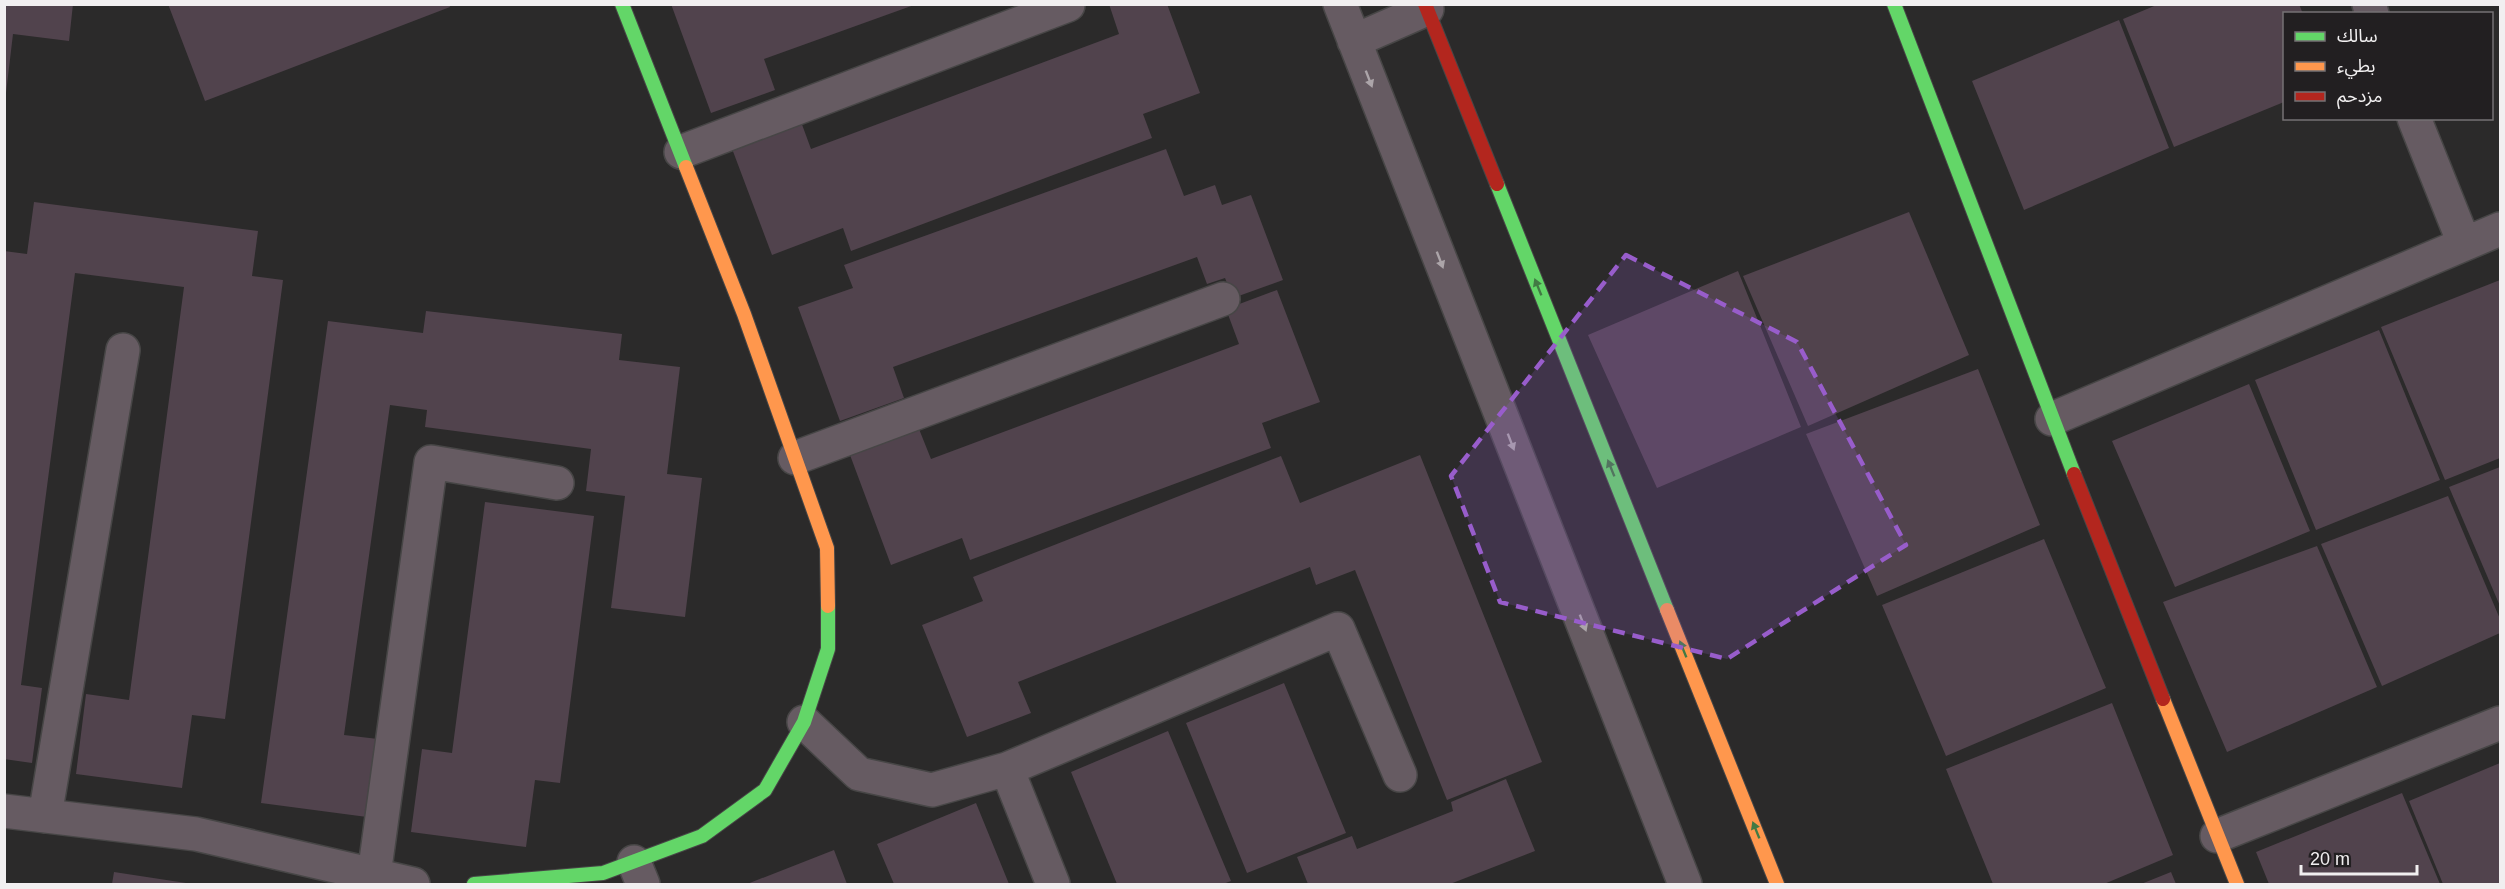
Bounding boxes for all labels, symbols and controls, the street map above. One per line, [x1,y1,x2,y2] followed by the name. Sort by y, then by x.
[2283,12,2493,120] legend
[2337,26,2378,46] text: سالك
[2337,56,2375,79] text: بطيء
[1364,70,1374,88] one-way arrow
[2337,86,2382,109] text: مزدحم
[1436,251,1445,269] one-way arrow
[1533,278,1542,296] one-way arrow
[1507,433,1517,451] one-way arrow
[1606,459,1615,477] one-way arrow
[1579,614,1588,632] one-way arrow
[1678,640,1687,658] one-way arrow
[1751,821,1760,839] one-way arrow
[2301,838,2416,876] scale bar
[2310,849,2350,869] text: 20 m

